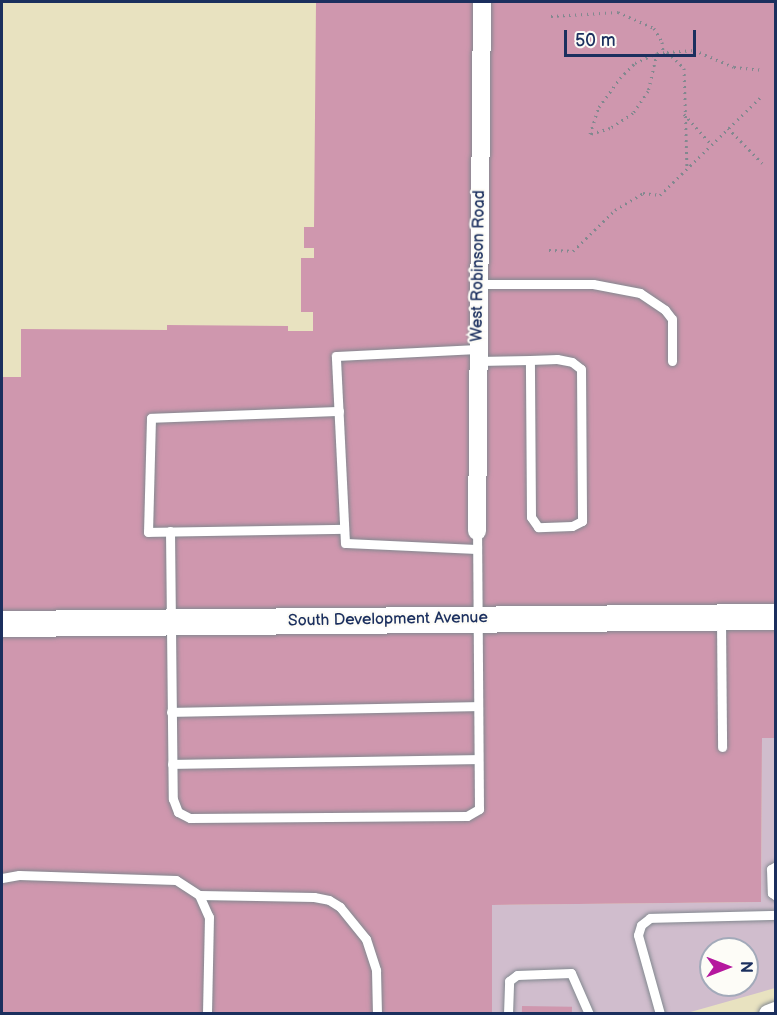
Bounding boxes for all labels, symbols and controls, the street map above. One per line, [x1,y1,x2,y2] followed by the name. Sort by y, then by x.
[567,18,699,56] scale bar
[575,30,616,51] text: 50 m
[468,190,490,342] street label: West Robinson Road
[288,609,488,631] street label: South Development Avenue
[699,937,759,997] north arrow
[736,961,755,973] text: N

